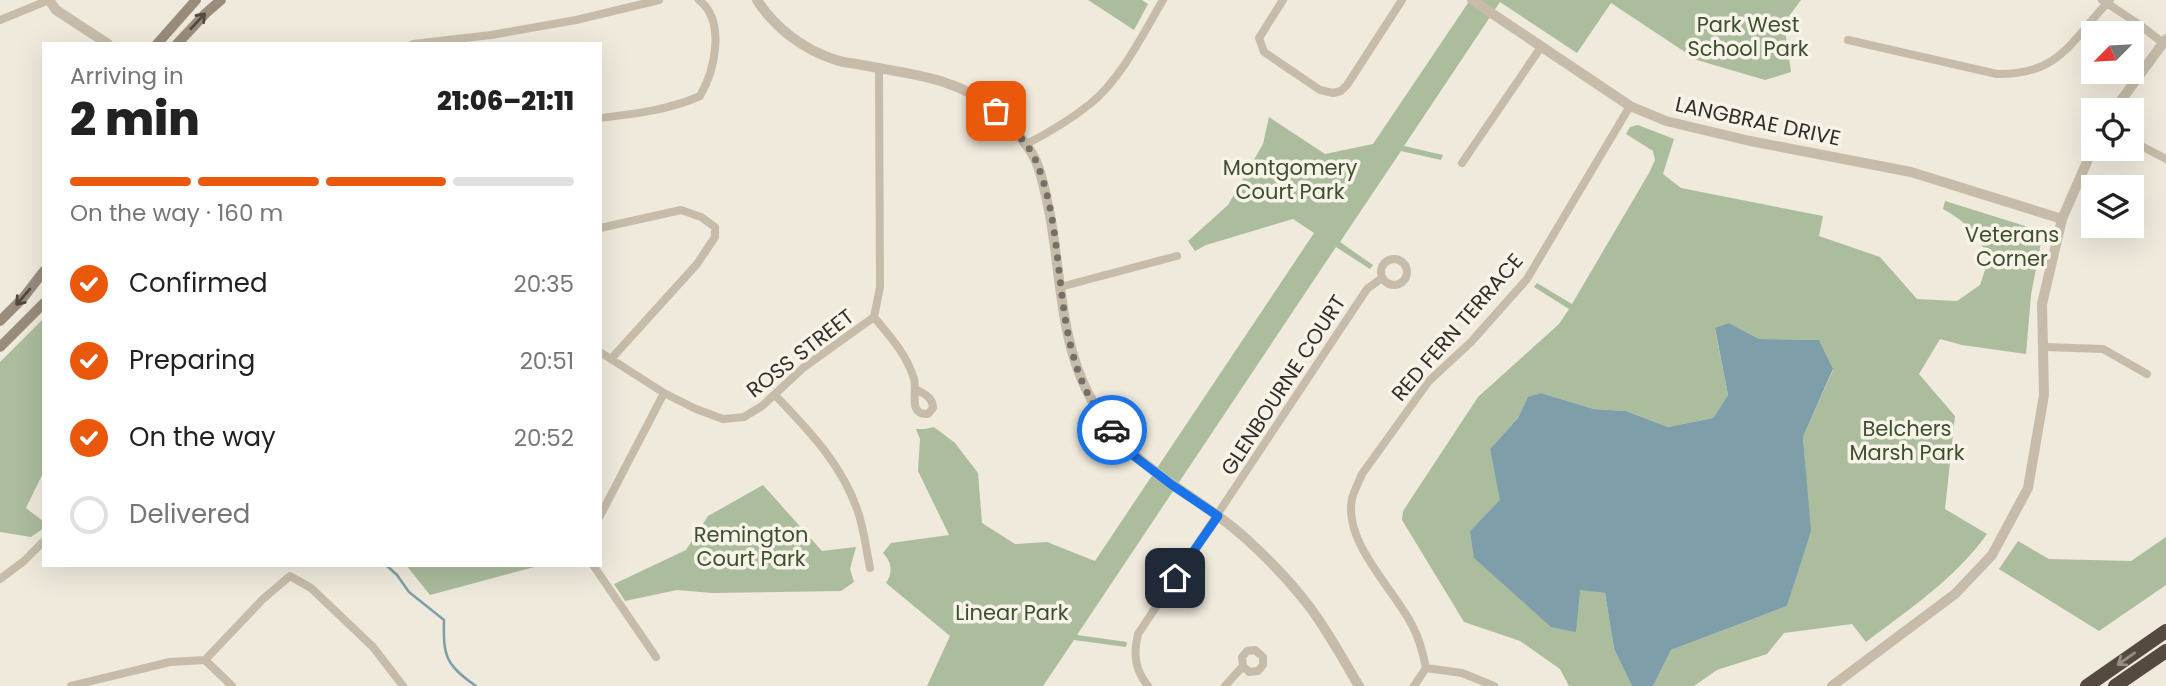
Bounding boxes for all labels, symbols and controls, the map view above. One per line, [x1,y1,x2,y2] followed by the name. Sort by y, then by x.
[1687,10,1809,63] park label: Park West School Park
[190,13,207,30] one-way arrow
[2081,21,2144,84] north arrow
[2081,21,2144,238] map controls
[70,60,184,92] text: Arriving in
[966,81,1026,141] pin
[437,83,574,119] text: 21:06–21:11
[70,87,200,151] text: 2 min
[1673,89,1843,153] street label: LANGBRAE DRIVE
[977,92,1015,130] icon: bag
[2081,98,2144,161] button: locate
[1223,153,1357,206] park label: Montgomery Court Park
[2081,175,2144,238] button: layers
[70,197,283,229] text: On the way · 160 m
[1965,220,2059,273] park label: Veterans Corner
[1385,247,1529,407] street label: RED FERN TERRACE
[70,265,108,303] icon: check
[129,265,267,301] text: Confirmed
[513,268,574,300] text: 20:35
[15,288,31,306] one-way arrow
[1214,289,1352,481] street label: GLENBOURNE COURT
[740,302,860,404] street label: ROSS STREET
[70,342,108,380] icon: check
[129,342,255,378] text: Preparing
[520,345,574,377] text: 20:51
[1077,395,1147,465] courier
[1093,411,1131,449] icon: car
[1849,414,1965,467] park label: Belchers Marsh Park
[70,419,108,457] icon: check
[129,419,276,455] text: On the way
[514,422,574,454] text: 20:52
[129,496,250,532] text: Delivered
[694,520,808,573] park label: Remington Court Park
[1145,548,1205,608] pin
[1156,559,1194,597] icon: home
[955,598,1069,627] park label: Linear Park
[2117,652,2136,666] one-way arrow

